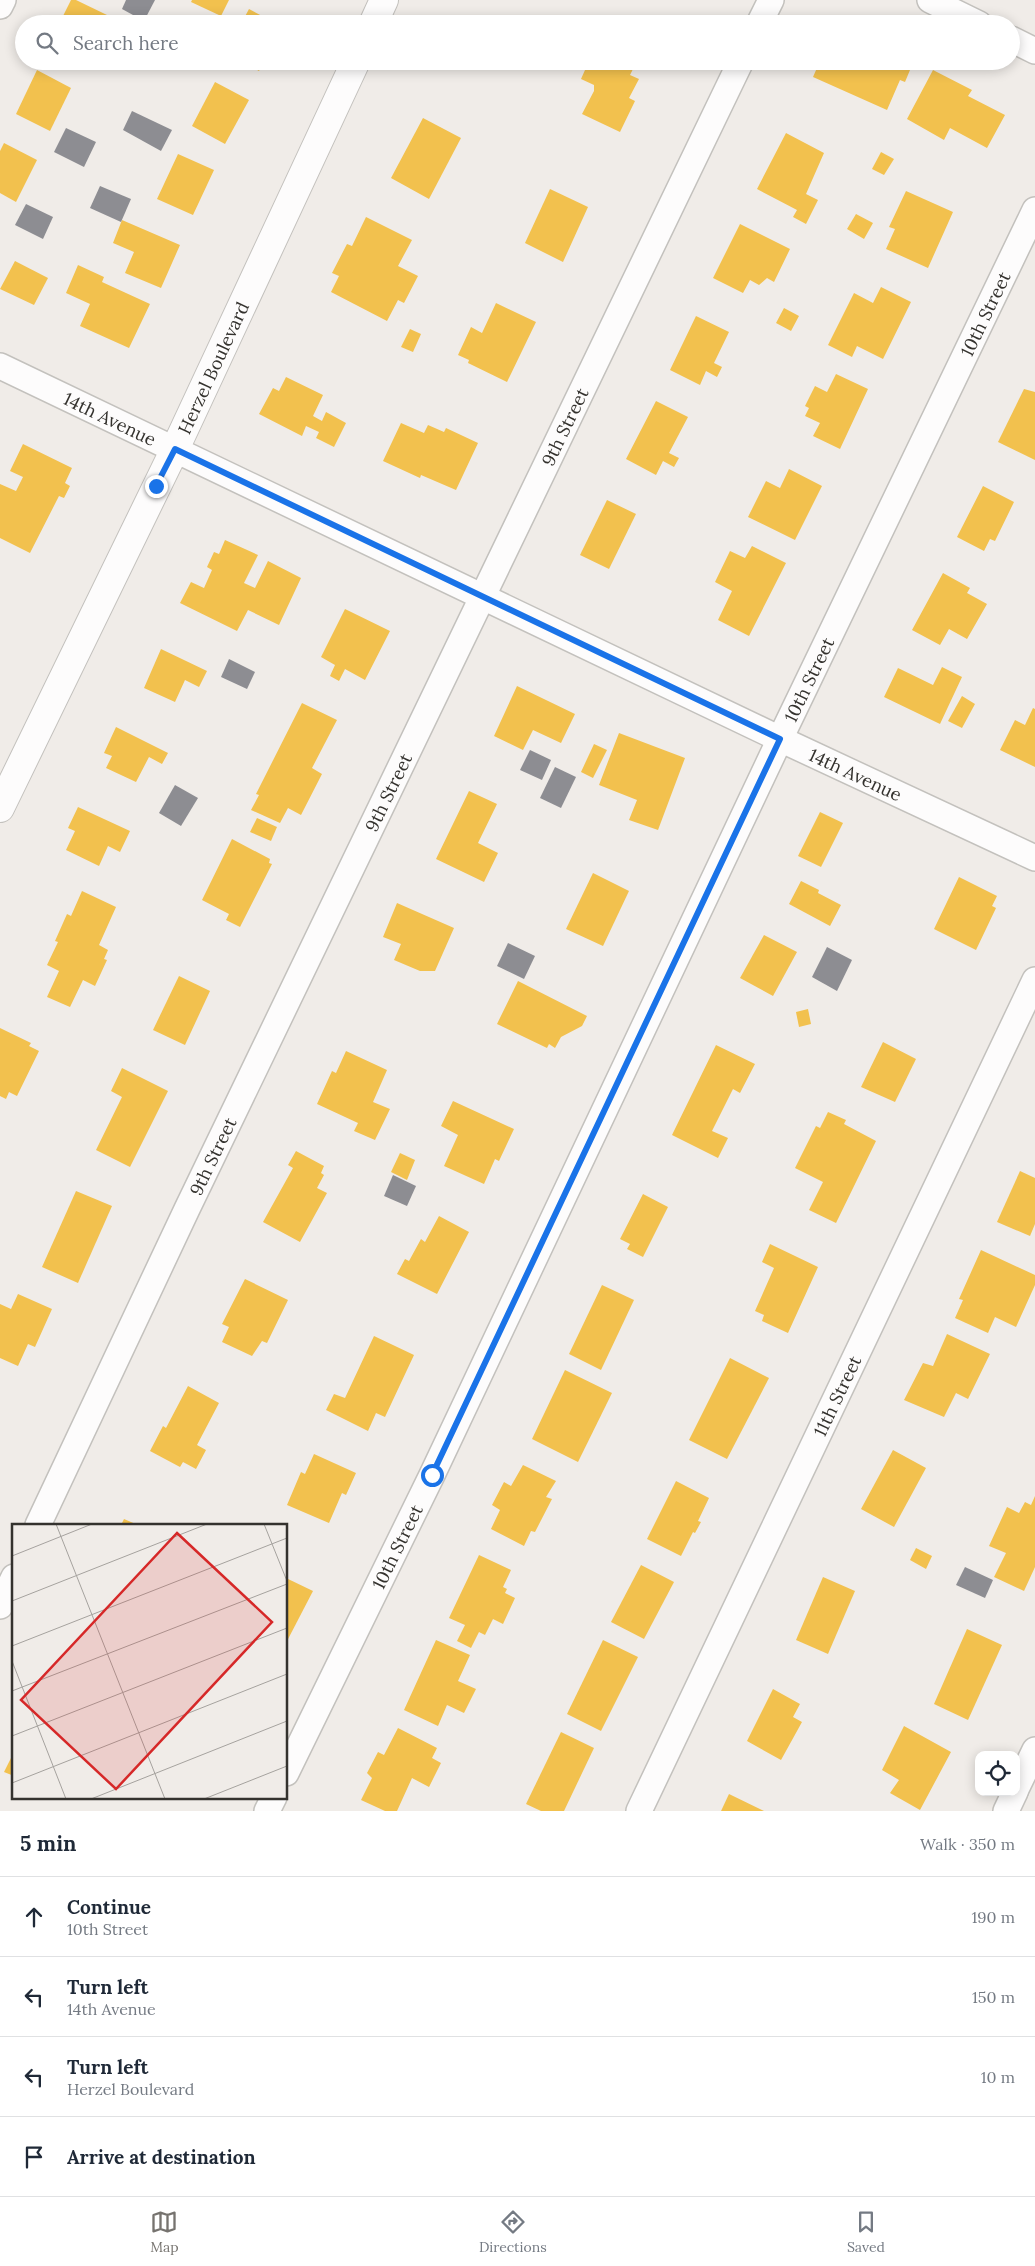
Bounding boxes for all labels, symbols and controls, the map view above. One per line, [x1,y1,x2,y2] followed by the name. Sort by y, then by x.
[15,15,1020,70] search box
[33,29,61,57] icon: search
[73,31,179,55] text: Search here
[955,268,1015,360] street label: 10th Street
[172,298,254,438] street label: Herzel Boulevard
[536,384,593,470] street label: 9th Street
[60,387,160,451] street label: 14th Avenue
[145,475,168,498] route end
[778,633,839,726] street label: 10th Street
[805,743,906,806] street label: 14th Avenue
[359,750,417,835] street label: 9th Street
[184,1113,241,1199] street label: 9th Street
[808,1352,866,1440] street label: 11th Street
[421,1464,444,1487] route start
[366,1501,427,1593] street label: 10th Street
[12,1524,288,1798] inset map
[975,1751,1020,1796] map controls
[975,1751,1020,1796] button: locate
[20,1830,76,1857] text: 5 min
[920,1834,1015,1854] text: Walk · 350 m
[67,1895,151,1919] text: Continue
[20,1903,48,1931] icon: ahead
[971,1907,1015,1927] text: 190 m
[67,1919,148,1939] text: 10th Street
[67,1975,148,1999] text: Turn left
[20,1983,48,2011] icon: left
[972,1987,1015,2007] text: 150 m
[67,1999,156,2019] text: 14th Avenue
[67,2055,148,2079] text: Turn left
[20,2063,48,2091] icon: left
[981,2067,1015,2087] text: 10 m
[67,2079,194,2099] text: Herzel Boulevard
[20,2143,48,2171] icon: arrive
[67,2145,256,2169] text: Arrive at destination
[150,2208,179,2256] tab: Map
[479,2208,547,2256] tab: Directions
[847,2208,885,2256] tab: Saved

